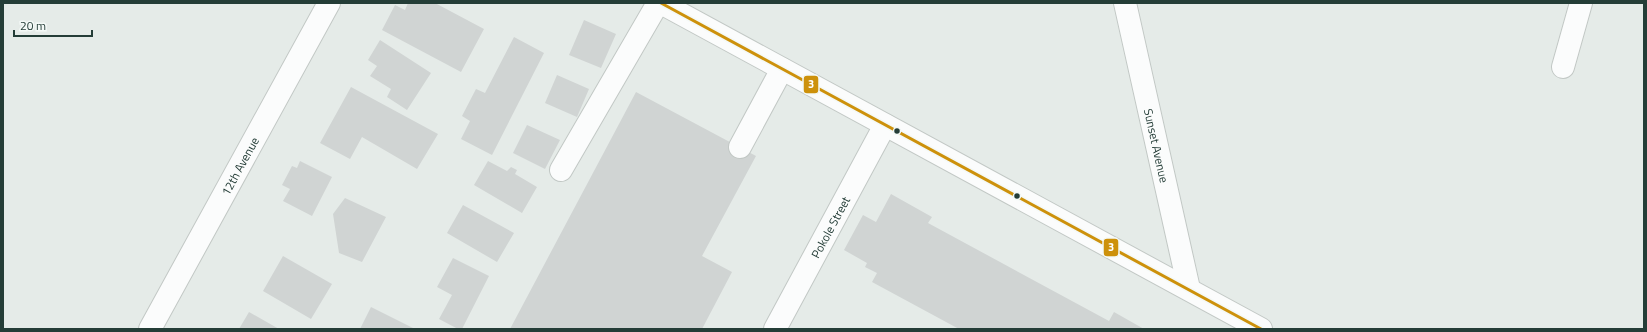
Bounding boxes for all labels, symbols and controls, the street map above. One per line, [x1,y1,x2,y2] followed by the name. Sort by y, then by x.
[14,12,92,38] scale bar
[20,16,46,35] text: 20 m
[803,75,819,94] line badge: 3
[808,76,814,92] text: 3
[1139,107,1174,184] street label: Sunset Avenue
[892,126,902,136] unlabelled marker
[216,133,263,199] street label: 12th Avenue
[1012,191,1022,201] unlabelled marker
[806,192,855,261] street label: Pokole Street
[1103,238,1119,257] line badge: 3
[1108,239,1114,255] text: 3

